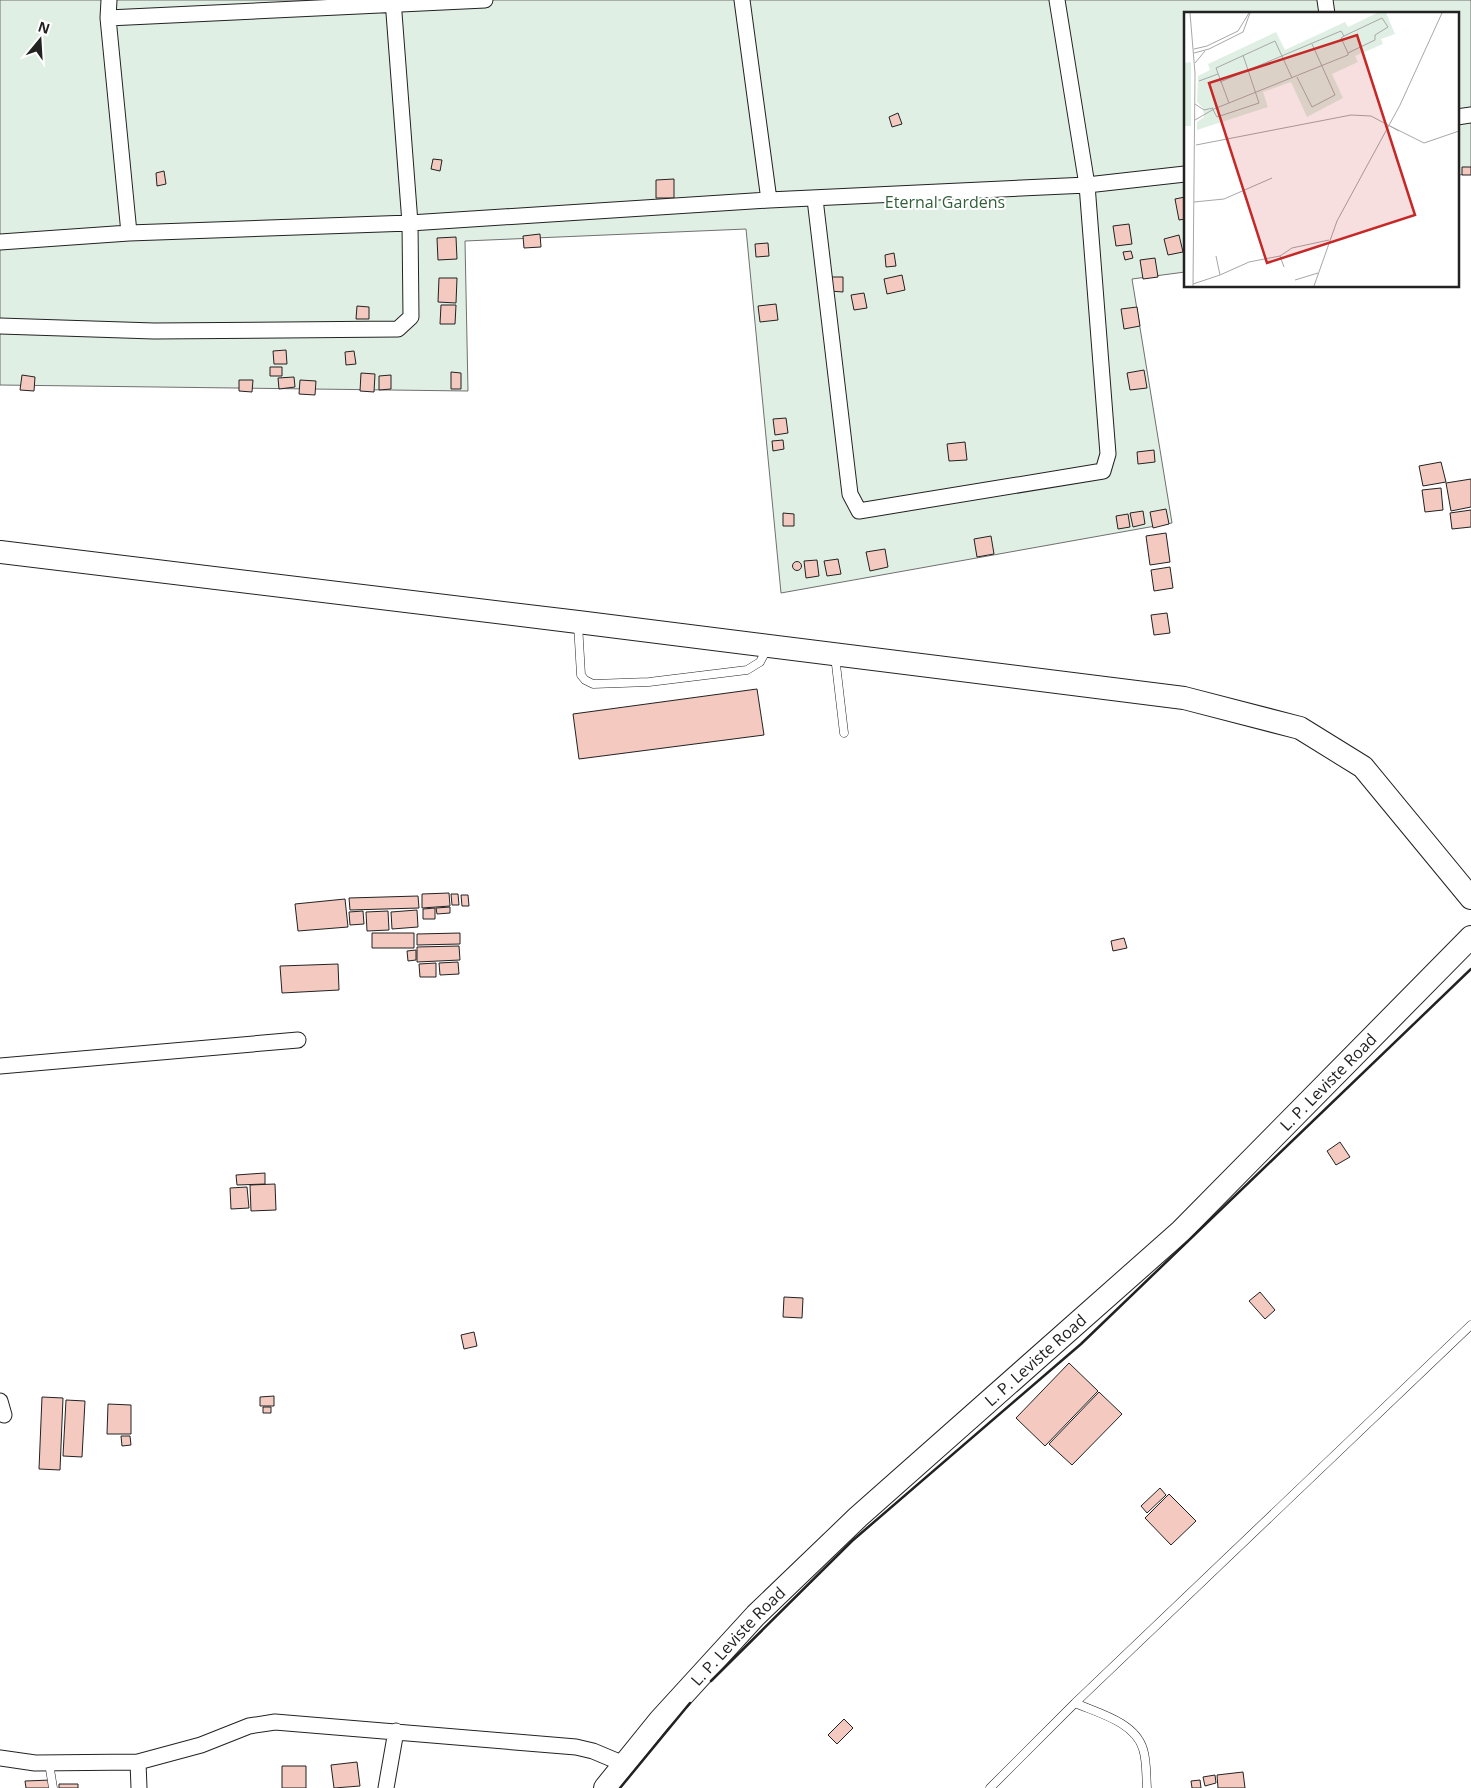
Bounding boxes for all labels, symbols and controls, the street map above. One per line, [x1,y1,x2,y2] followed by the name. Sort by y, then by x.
[1184,12,1458,288] inset map
[15,15,65,65] north arrow
[36,16,53,38] text: N
[885,191,1005,213] park label: Eternal Gardens
[1275,1028,1381,1135] street label: L. P. Leviste Road
[980,1309,1091,1411] street label: L. P. Leviste Road
[686,1582,790,1690] street label: L. P. Leviste Road

